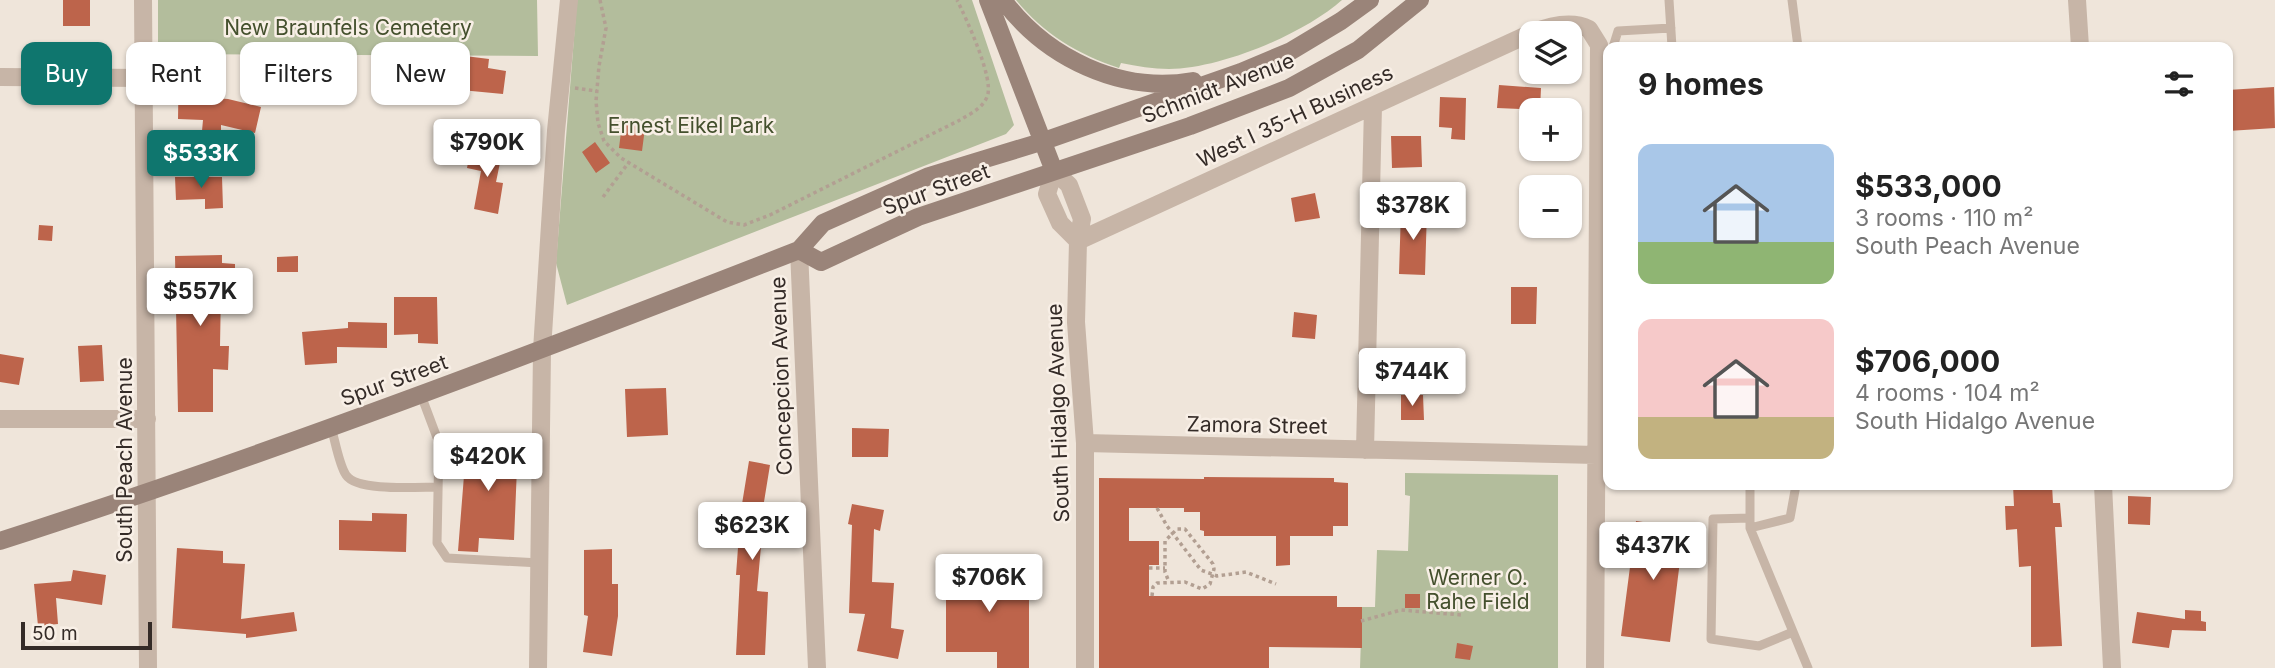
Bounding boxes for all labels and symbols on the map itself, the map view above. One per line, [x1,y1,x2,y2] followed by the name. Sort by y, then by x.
[224,15,472,40] park label: New Braunfels Cemetery
[1138,47,1298,129] street label: Schmidt Avenue
[1193,60,1397,172] street label: West I 35-H Business
[608,113,775,138] park label: Ernest Eikel Park
[438,120,536,179] pin: $790K
[152,130,250,190] pin: $533K
[879,158,993,220] street label: Spur Street
[1364,182,1462,242] pin: $378K
[151,268,249,328] pin: $557K
[765,276,797,476] street label: Concepcion Avenue
[1042,303,1074,523] street label: South Hidalgo Avenue
[1363,348,1461,408] pin: $744K
[337,349,451,411] street label: Spur Street
[112,357,137,563] street label: South Peach Avenue
[1186,411,1328,439] street label: Zamora Street
[439,434,537,493] pin: $420K
[703,503,801,562] pin: $623K
[1604,522,1702,582] pin: $437K
[940,554,1038,614] pin: $706K
[1426,565,1530,614] park label: Werner O. Rahe Field
[21,619,152,651] scale bar

